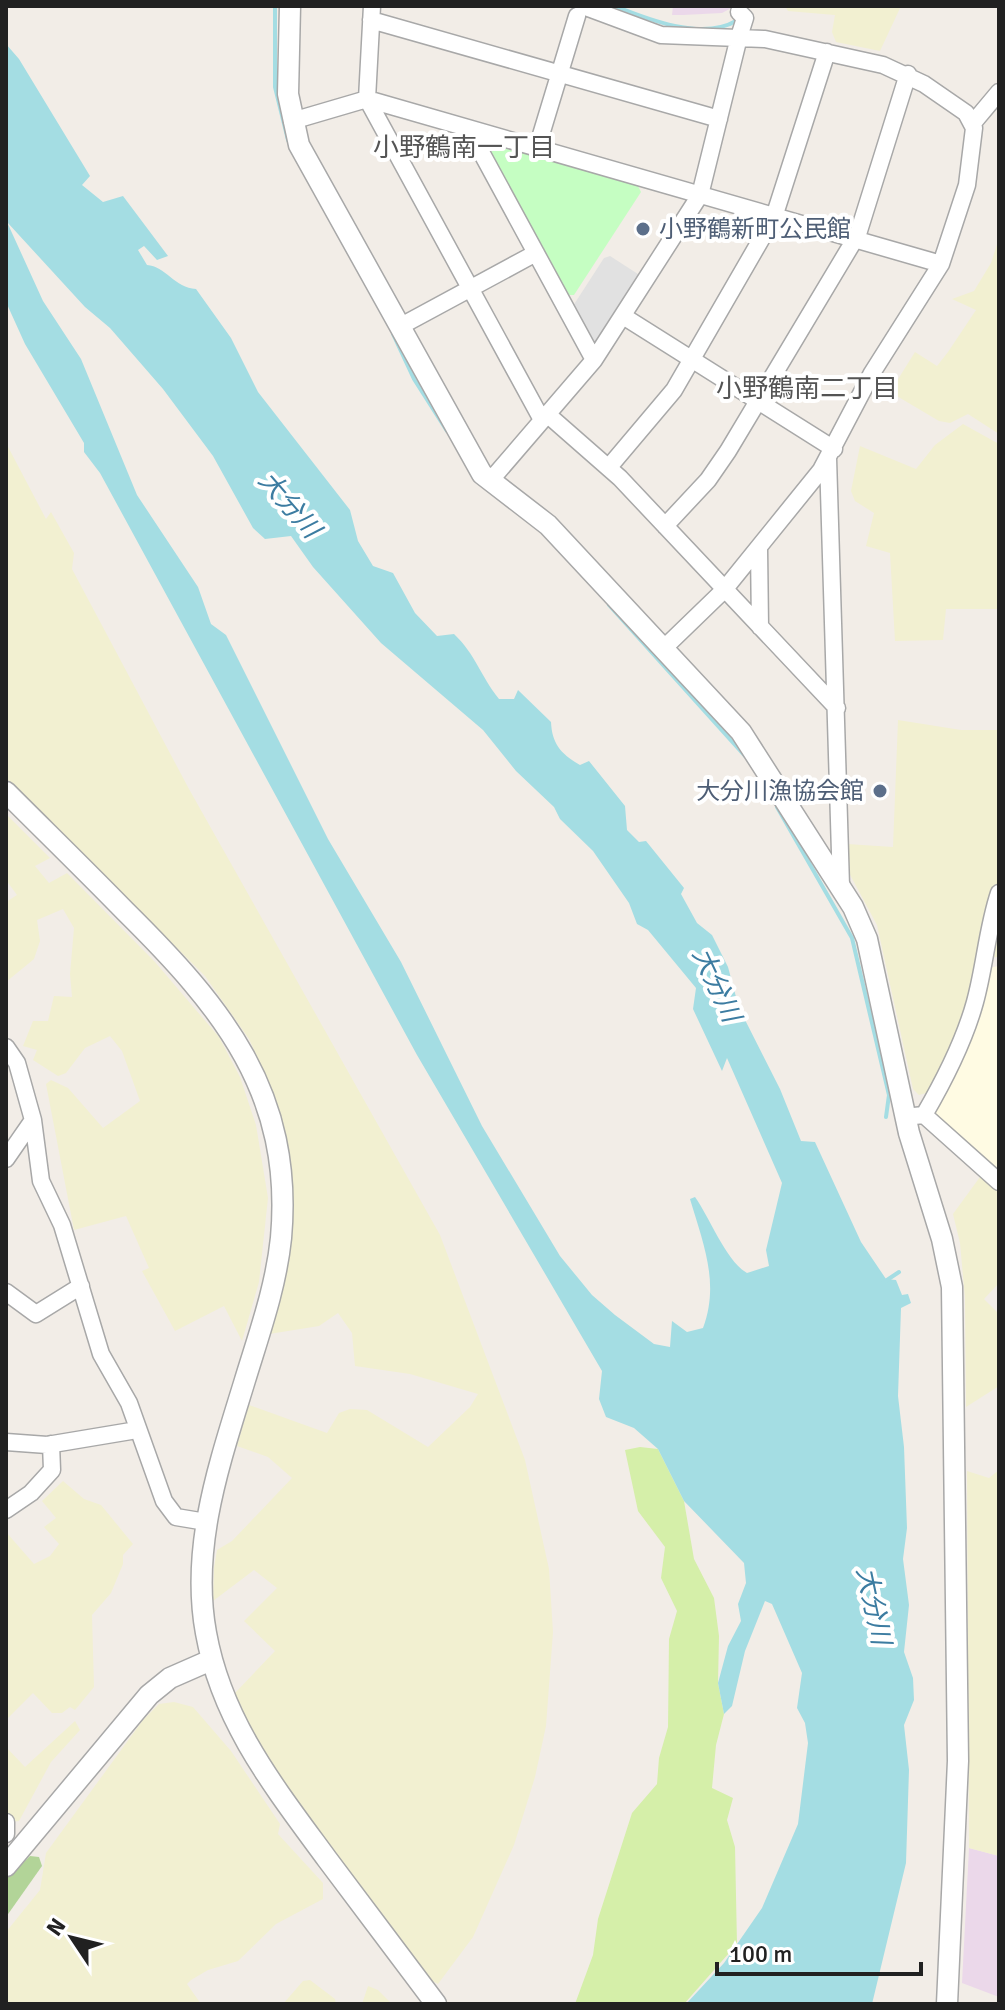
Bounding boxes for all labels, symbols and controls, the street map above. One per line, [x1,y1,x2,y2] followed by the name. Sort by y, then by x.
[373,132,555,164] district label: 小野鶴南一丁目
[659,214,851,244] place label: 小野鶴新町公民館
[634,220,652,238] marker: 小野鶴新町公民館
[716,373,898,405] district label: 小野鶴南二丁目
[251,465,329,547] water label: 大分川
[696,776,864,806] place label: 大分川漁協会館
[871,782,889,800] marker: 大分川漁協会館
[685,943,748,1030] water label: 大分川
[849,1565,897,1650] water label: 大分川
[32,1898,112,1978] north arrow
[41,1913,71,1941] text: N
[717,1926,921,1976] scale bar
[729,1939,792,1969] text: 100 m

